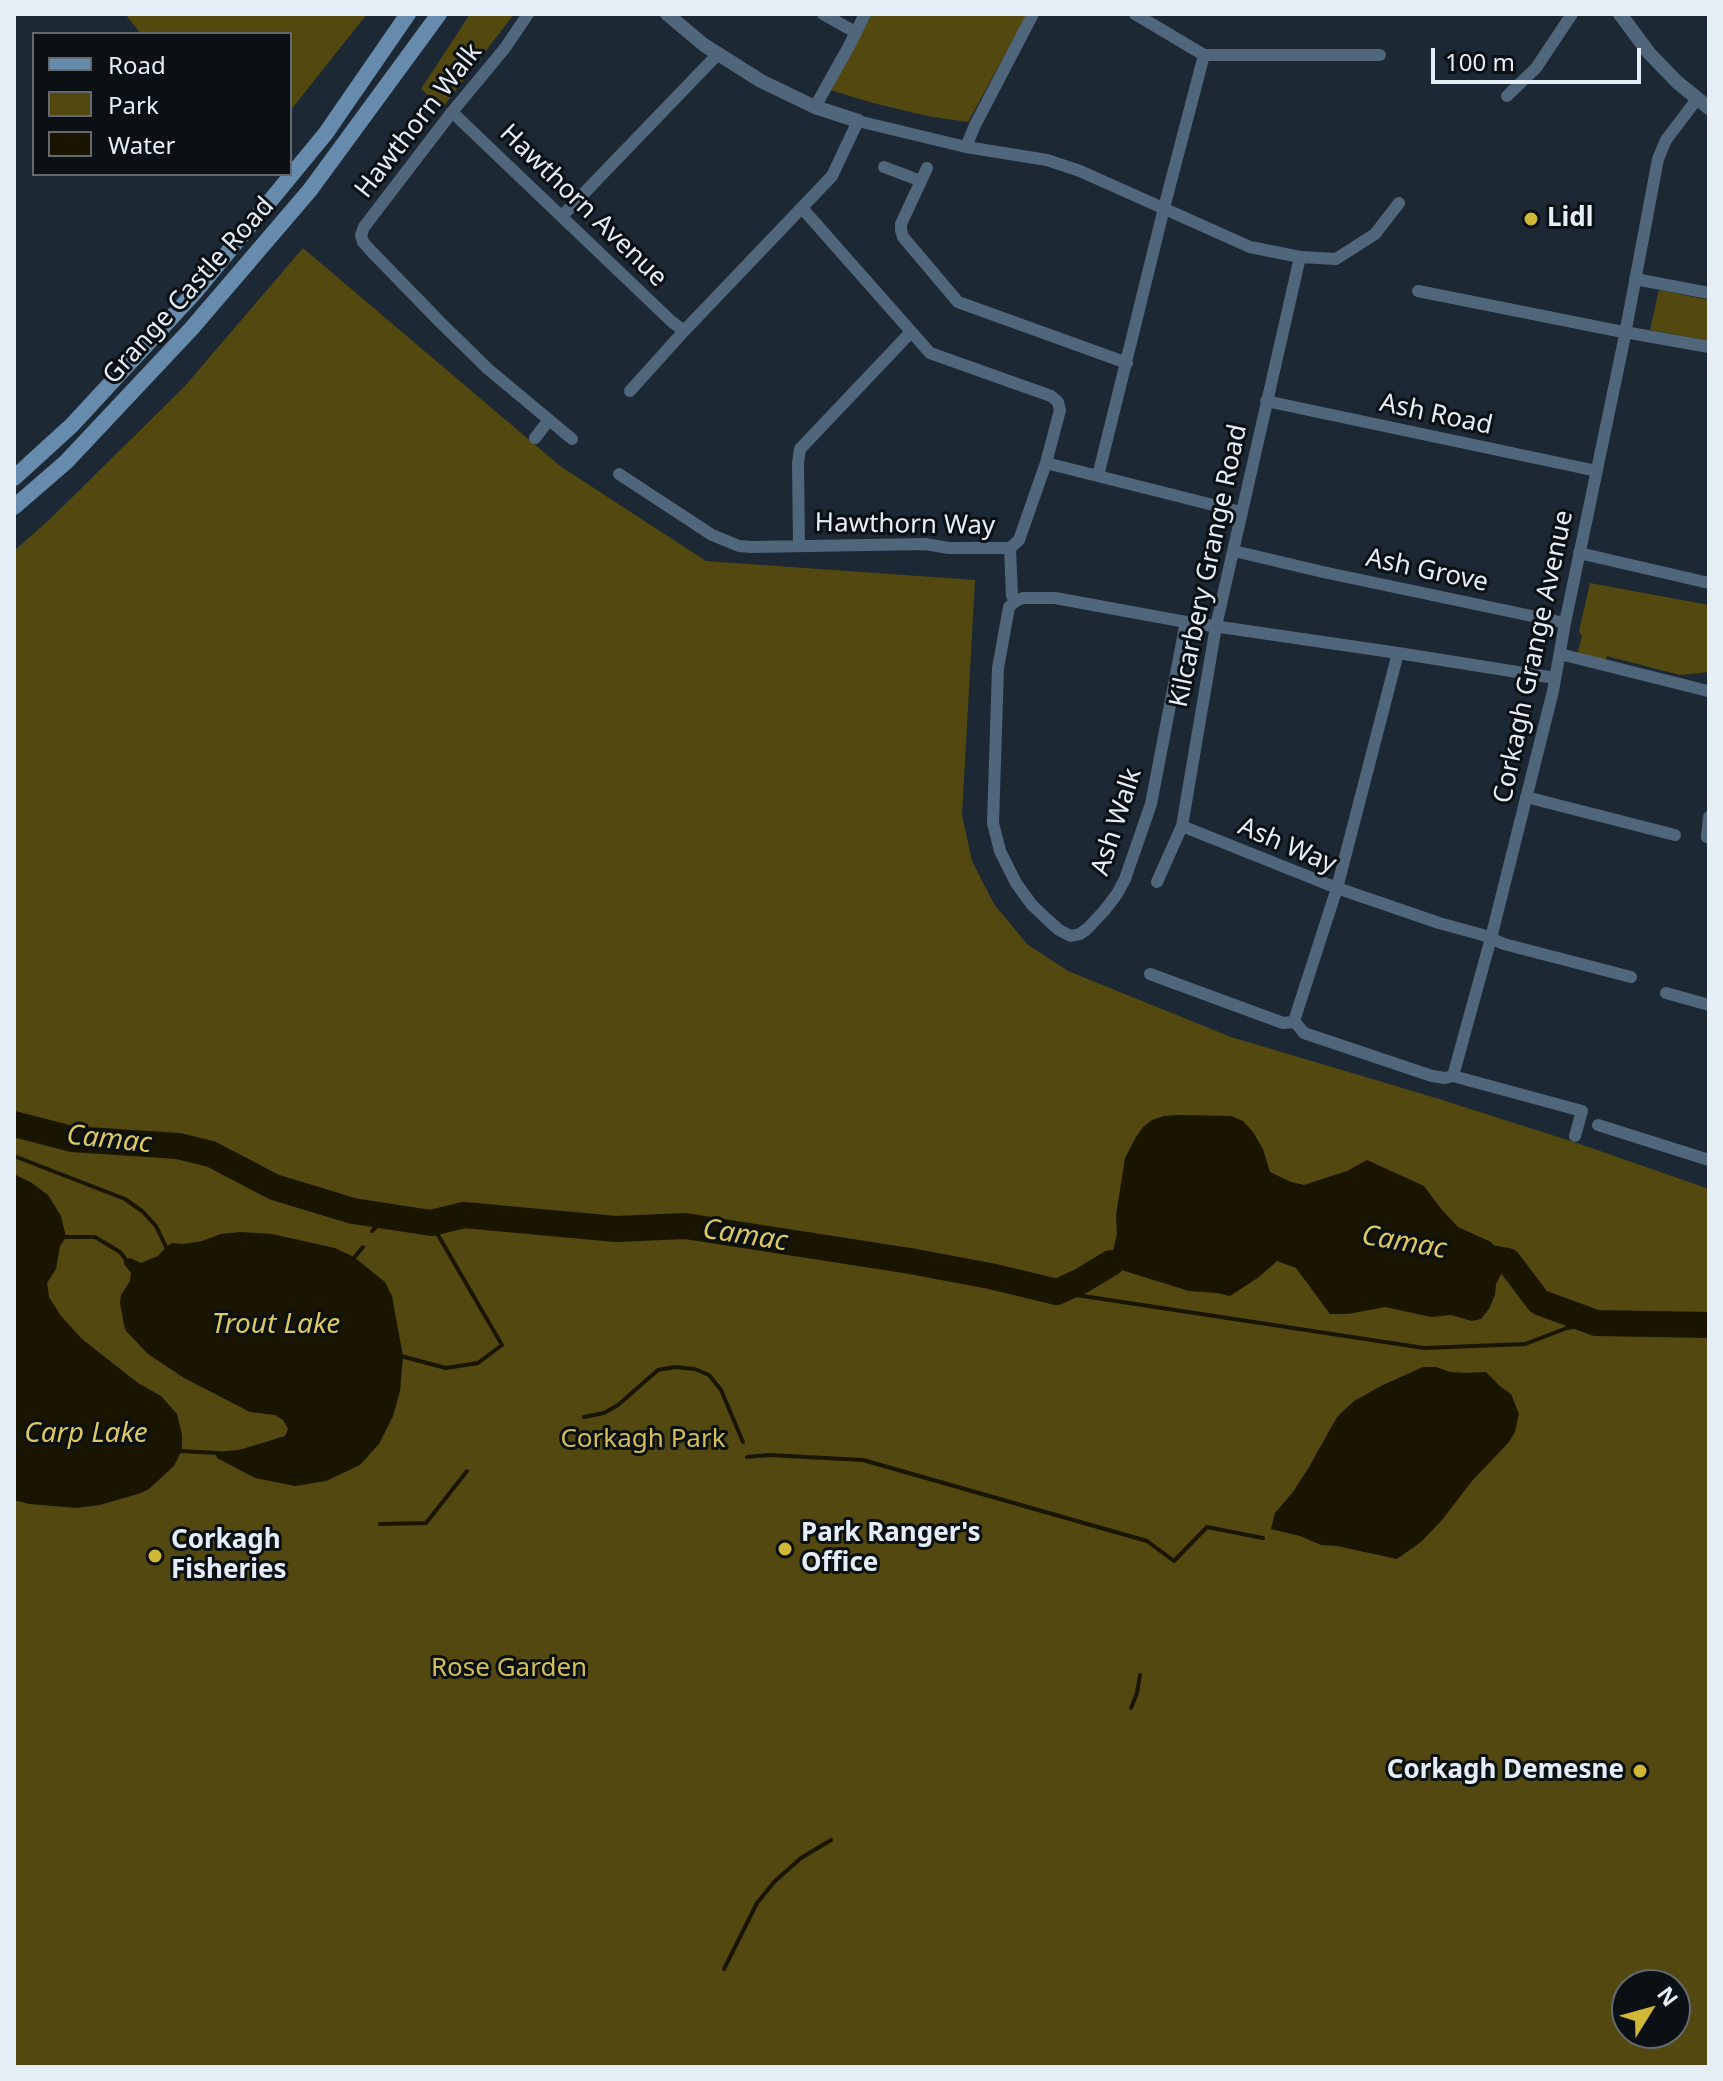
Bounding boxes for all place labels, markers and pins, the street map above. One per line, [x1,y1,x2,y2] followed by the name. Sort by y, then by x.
[1547,203,1593,235] place label: Lidl
[1522,210,1540,228] marker: Lidl
[801,1518,981,1580] place label: Park Ranger's Office
[171,1525,286,1586] place label: Corkagh Fisheries
[776,1540,794,1558] marker: Park Ranger's Office
[146,1547,164,1565] marker: Corkagh Fisheries
[1387,1755,1624,1787] place label: Corkagh Demesne
[1631,1762,1649,1780] marker: Corkagh Demesne

